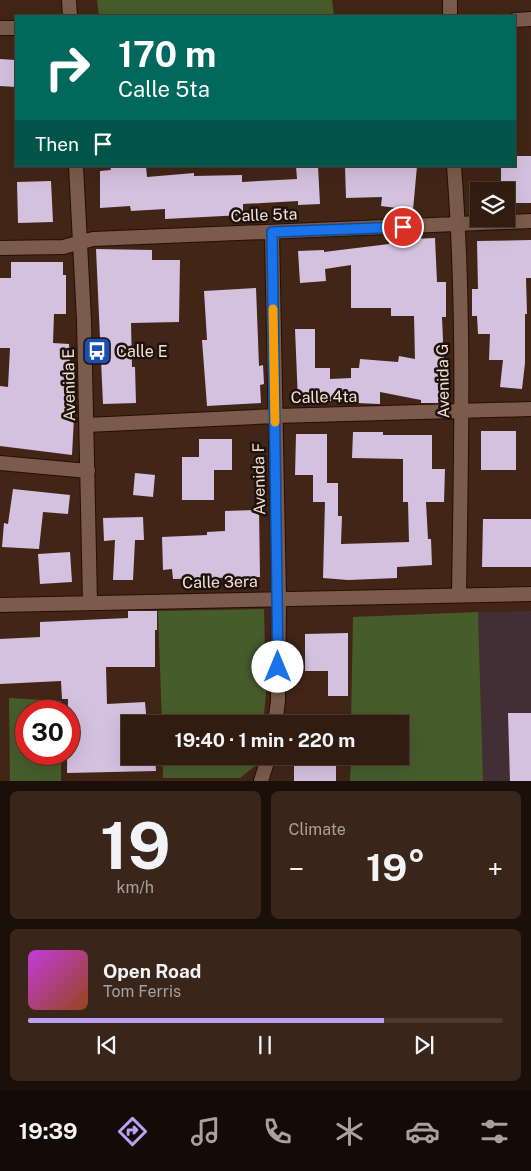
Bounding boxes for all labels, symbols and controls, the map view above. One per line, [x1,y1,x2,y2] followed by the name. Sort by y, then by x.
[118,34,216,75] text: 170 m
[35,35,100,100] icon: right
[118,76,210,102] text: Calle 5ta
[89,130,117,158] icon: arrive
[35,133,79,155] text: Then
[470,182,515,227] map controls
[470,182,515,227] button: layers
[230,204,298,226] street label: Calle 5ta
[382,206,424,248] pin
[389,213,417,241] icon: arrive
[82,336,112,366] bus stop icon: Calle E
[116,342,168,361] place label: Calle E
[433,344,453,418] street label: Avenida G
[59,348,79,422] street label: Avenida E
[290,387,358,407] street label: Calle 4ta
[249,443,269,515] street label: Avenida F
[182,572,258,592] street label: Calle 3era
[251,640,303,692] position arrow
[15,700,80,765] speed limit sign: 30
[175,729,355,751] text: 19:40 · 1 min · 220 m
[100,807,171,884] text: 19
[289,820,346,839] text: Climate
[366,845,425,890] text: 19°
[289,852,304,885] text: −
[487,852,503,885] text: +
[116,878,154,897] text: km/h
[103,960,201,982] text: Open Road
[103,982,181,1001] text: Tom Ferris
[93,1031,121,1059] icon: previous
[251,1031,279,1059] icon: pause
[410,1031,438,1059] icon: next
[115,1114,150,1149] icon: directions
[188,1114,223,1149] icon: music
[260,1114,295,1149] icon: phone
[332,1114,367,1149] icon: climate
[405,1114,440,1149] icon: car
[477,1114,512,1149] icon: filters
[19,1118,78,1144] text: 19:39

